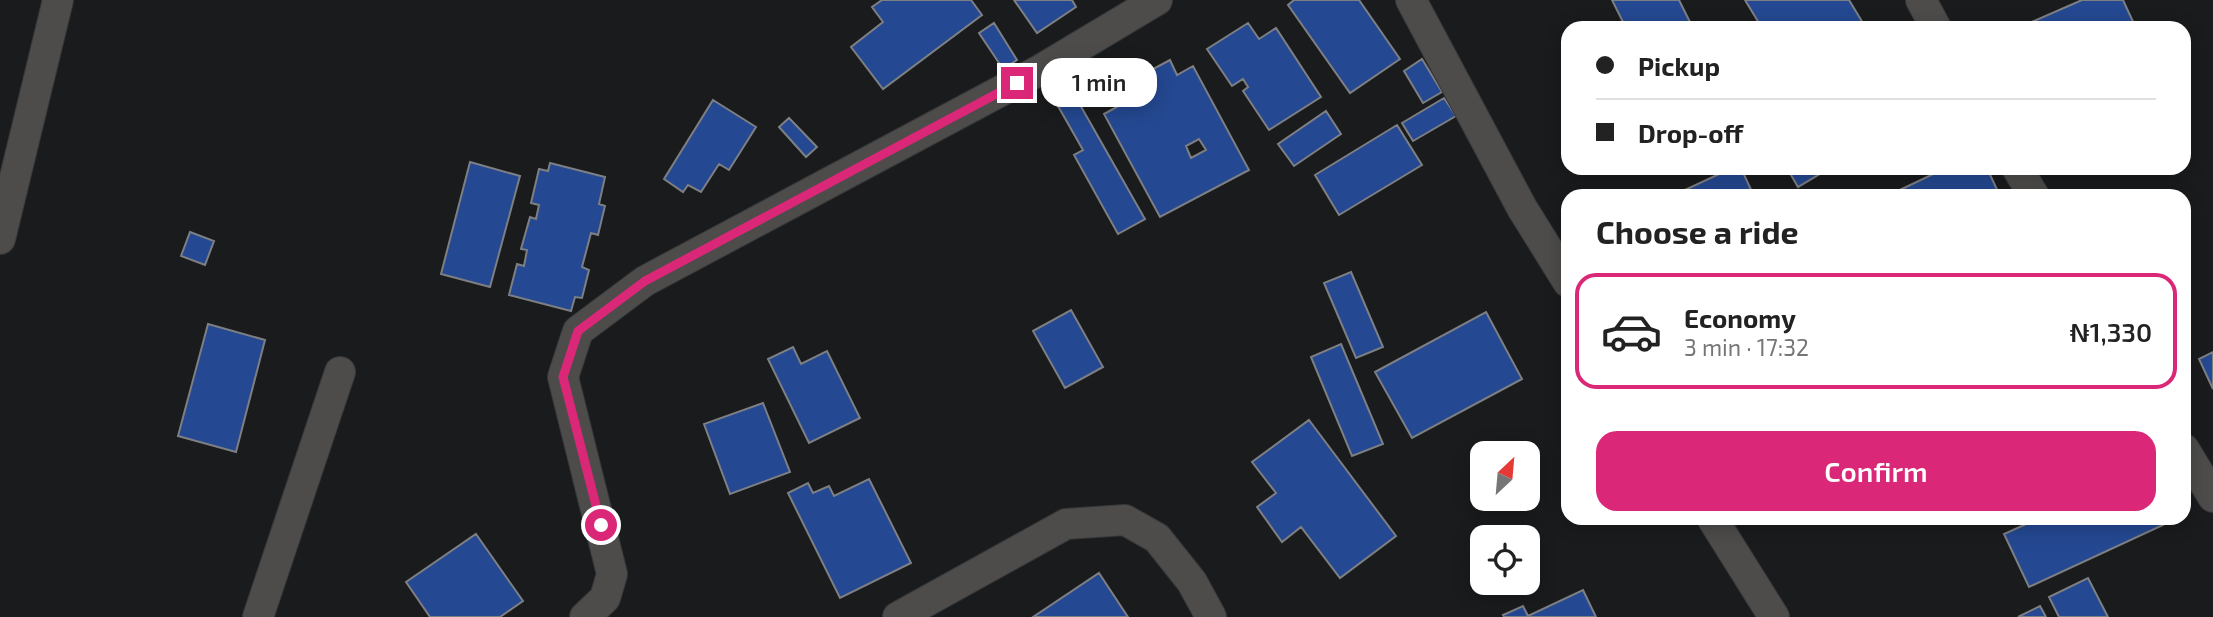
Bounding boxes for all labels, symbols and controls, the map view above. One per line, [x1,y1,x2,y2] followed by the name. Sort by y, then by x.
[1638,50,1720,81] text: Pickup
[1042,58,1157,108] callout: 1 min
[1001,67,1033,99] route end
[1072,68,1126,96] text: 1 min
[1638,117,1743,148] text: Drop-off
[1596,212,1799,250] text: Choose a ride
[1600,300,1663,363] icon: car
[1684,302,1796,333] text: Economy
[2070,316,2152,347] text: ₦1,330
[1684,333,1809,361] text: 3 min · 17:32
[1596,431,2156,511] button: Confirm
[1470,441,1540,511] north arrow
[1470,441,1540,595] map controls
[585,509,617,541] route start
[1470,525,1540,595] button: locate

